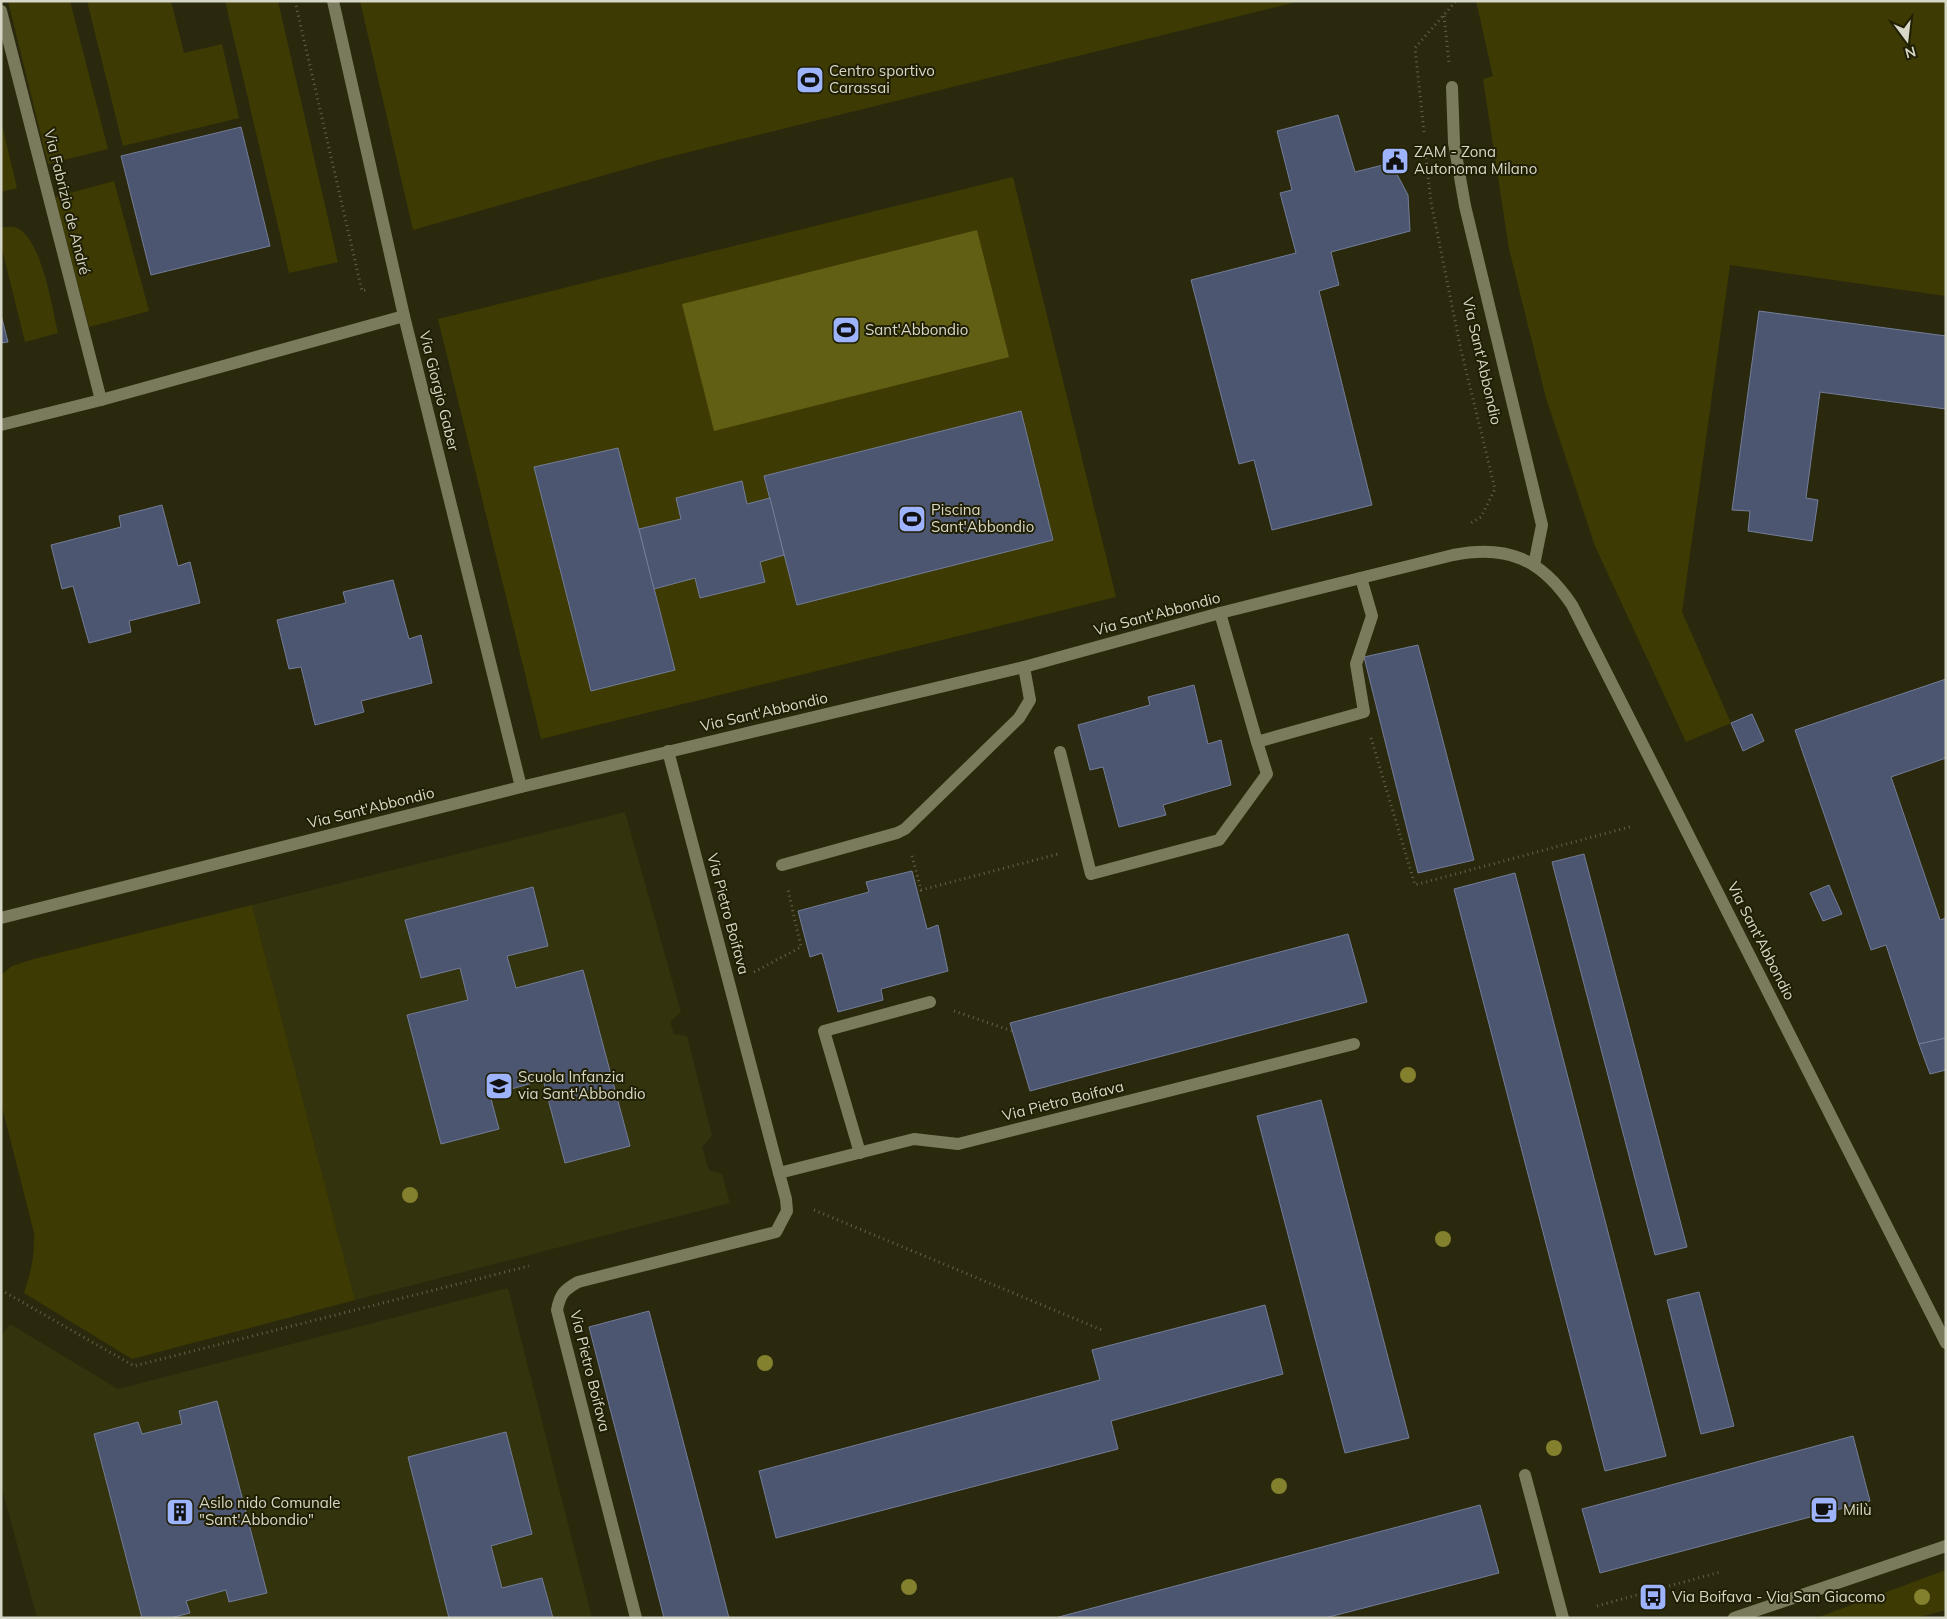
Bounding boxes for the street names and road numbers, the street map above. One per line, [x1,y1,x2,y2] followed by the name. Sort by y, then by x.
[40,127,95,277] street label: Via Fabrizio de André
[1459,295,1506,426] street label: Via Sant'Abbondio
[415,329,464,453] street label: Via Giorgio Gaber
[1092,587,1222,640] street label: Via Sant'Abbondio
[698,688,829,735] street label: Via Sant'Abbondio
[305,783,436,832] street label: Via Sant'Abbondio
[703,851,754,977] street label: Via Pietro Boifava
[1723,878,1799,1003] street label: Via Sant'Abbondio
[1000,1076,1126,1125] street label: Via Pietro Boifava
[566,1308,615,1434] street label: Via Pietro Boifava

